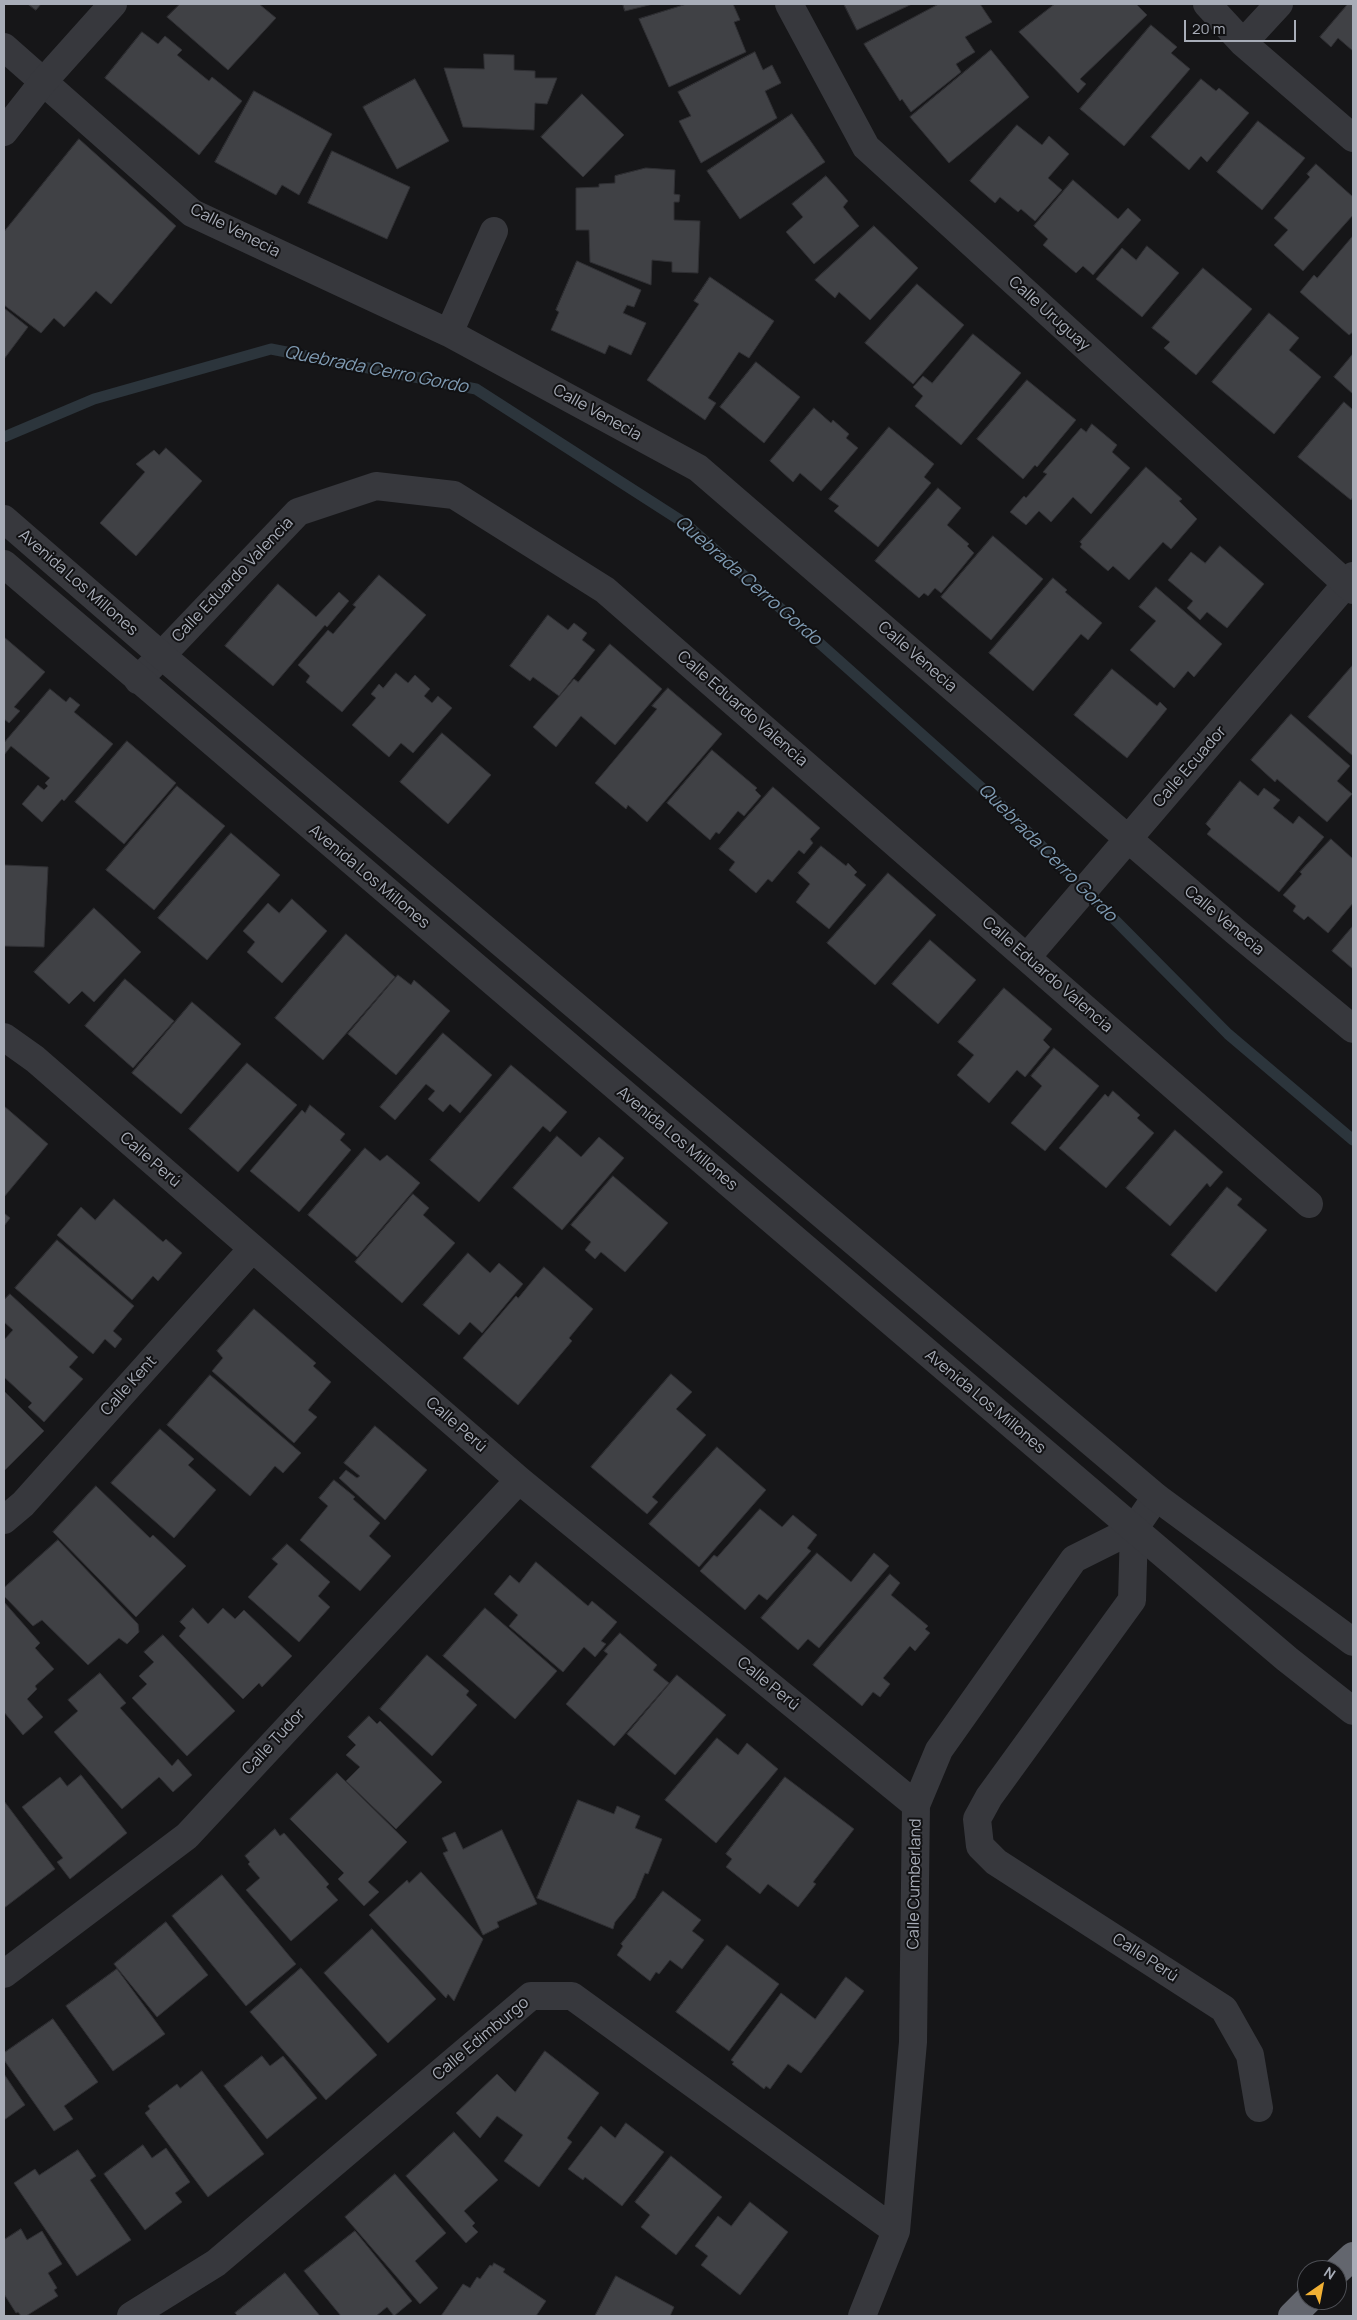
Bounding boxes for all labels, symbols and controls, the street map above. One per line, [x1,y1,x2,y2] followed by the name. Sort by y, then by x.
[1187,10,1300,42] scale bar
[1192,18,1225,39] text: 20 m
[187,200,283,262] street label: Calle Venecia
[1004,273,1094,355] street label: Calle Uruguay
[282,342,470,398] water label: Quebrada Cerro Gordo
[549,381,645,445] street label: Calle Venecia
[670,512,826,650] water label: Quebrada Cerro Gordo
[168,513,298,647] street label: Calle Eduardo Valencia
[14,526,142,640] street label: Avenida Los Millones
[874,618,960,696] street label: Calle Venecia
[673,647,811,771] street label: Calle Eduardo Valencia
[1149,722,1231,812] street label: Calle Ecuador
[973,779,1121,927] water label: Quebrada Cerro Gordo
[305,821,433,933] street label: Avenida Los Millones
[1180,882,1268,960] street label: Calle Venecia
[978,913,1116,1037] street label: Calle Eduardo Valencia
[613,1083,741,1195] street label: Avenida Los Millones
[116,1128,184,1192] street label: Calle Perú
[921,1346,1049,1458] street label: Avenida Los Millones
[97,1352,161,1420] street label: Calle Kent
[422,1393,490,1457] street label: Calle Perú
[733,1653,803,1715] street label: Calle Perú
[239,1705,309,1779] street label: Calle Tudor
[904,1818,926,1950] street label: Calle Cumberland
[1108,1930,1182,1986] street label: Calle Perú
[429,1993,533,2085] street label: Calle Edimburgo
[1297,2260,1347,2310] north arrow
[1321,2262,1339,2284] text: N

